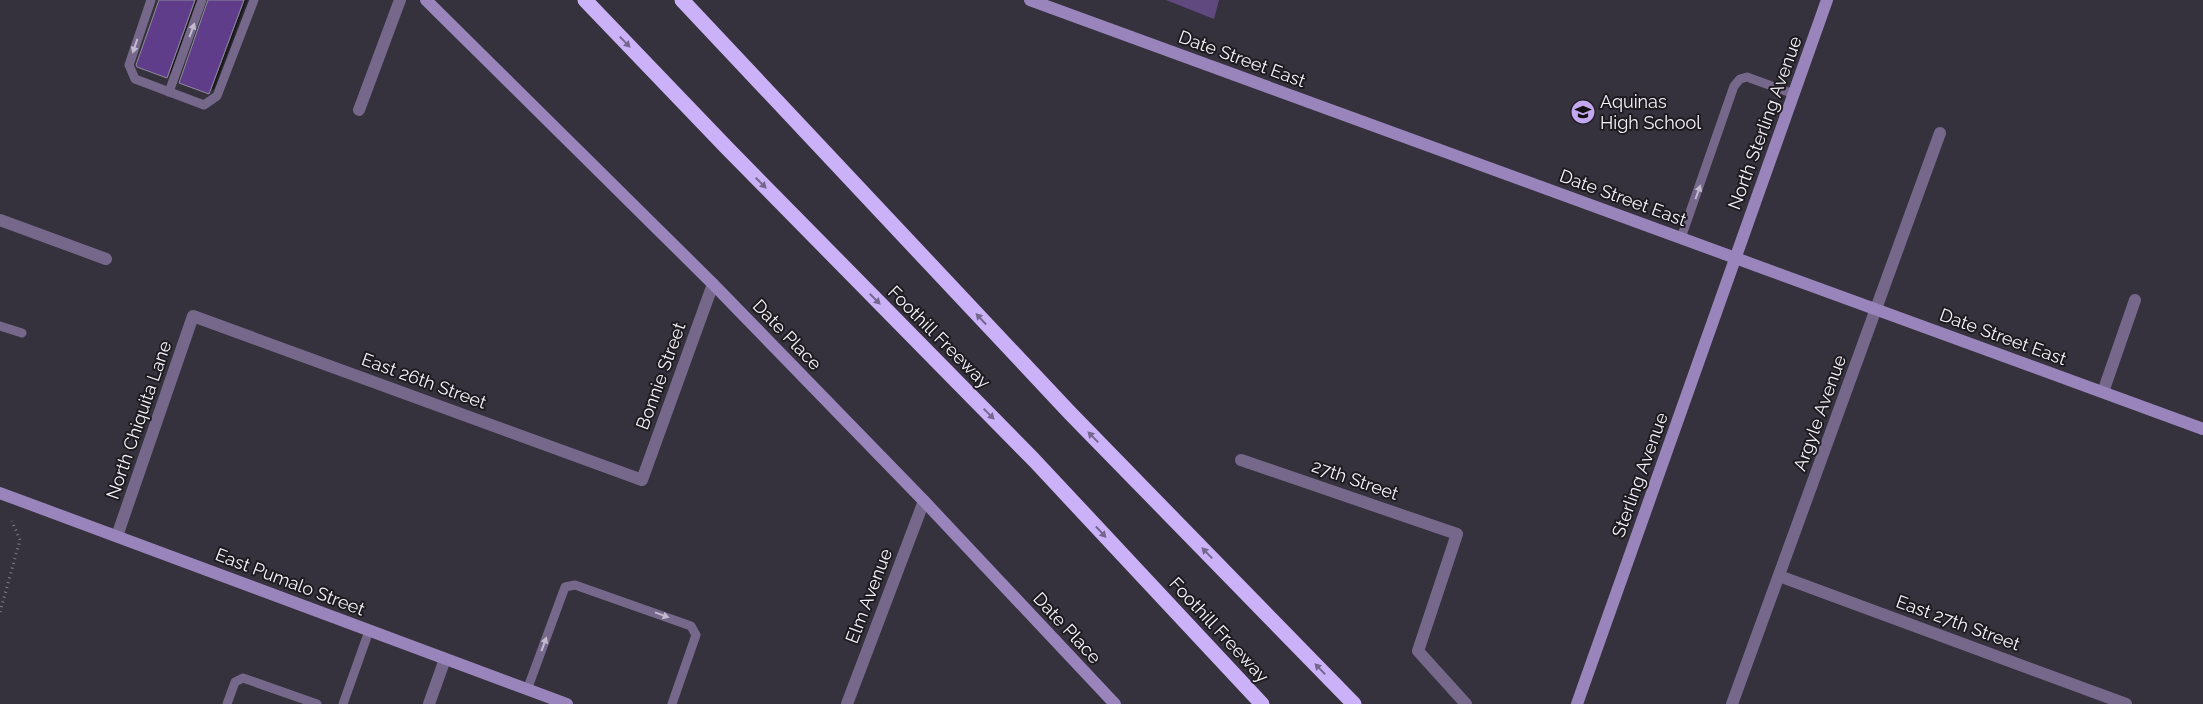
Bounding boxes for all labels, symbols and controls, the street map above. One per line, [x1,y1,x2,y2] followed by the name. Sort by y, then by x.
[188,22,196,37] one-way arrow
[1176,26,1308,91] street label: Date Street East
[1723,33,1806,212] street label: North Sterling Avenue
[619,36,631,48] one-way arrow
[131,39,139,54] one-way arrow
[1600,91,1701,133] place label: Aquinas High School
[1570,99,1596,125] school or university icon: Aquinas High School
[1557,165,1689,230] street label: Date Street East
[755,177,767,189] one-way arrow
[1694,184,1702,199] one-way arrow
[884,281,995,392] street label: Foothill Freeway
[869,292,881,304] one-way arrow
[749,295,826,375] street label: Date Place
[1937,304,2069,369] street label: Date Street East
[975,313,987,325] one-way arrow
[631,319,690,432] street label: Bonnie Street
[102,337,176,502] street label: North Chiquita Lane
[359,348,489,413] street label: East 26th Street
[1789,352,1850,474] street label: Argyle Avenue
[983,408,995,420] one-way arrow
[1607,409,1672,540] street label: Sterling Avenue
[1087,431,1099,443] one-way arrow
[1309,455,1401,504] street label: 27th Street
[1095,526,1107,538] one-way arrow
[212,543,368,620] street label: East Pumalo Street
[841,545,896,646] street label: Elm Avenue
[1201,547,1213,559] one-way arrow
[1165,573,1274,687] street label: Foothill Freeway
[1029,588,1106,668] street label: Date Place
[1893,590,2023,655] street label: East 27th Street
[654,612,669,619] one-way arrow
[540,636,548,651] one-way arrow
[1314,663,1326,675] one-way arrow

